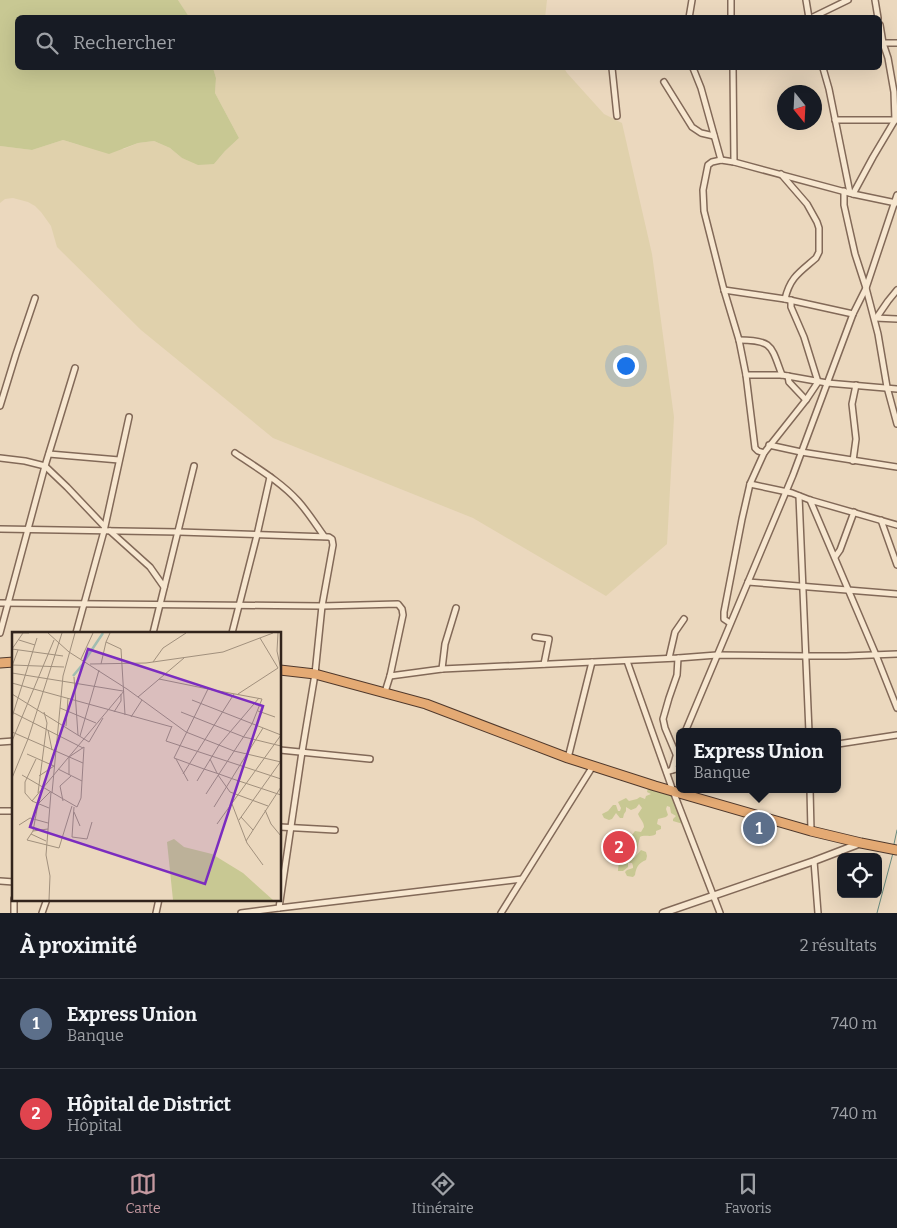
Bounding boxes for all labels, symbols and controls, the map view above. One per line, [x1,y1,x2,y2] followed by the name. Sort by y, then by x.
[15,15,882,70] search box
[33,29,61,57] icon: search
[73,31,175,54] text: Rechercher
[777,85,822,130] north arrow
[613,353,639,379] your location
[12,632,281,900] inset map
[676,728,841,793] popup
[693,740,824,763] text: Express Union
[693,763,750,782] text: Banque
[743,809,775,847] pin: 1
[603,828,635,866] pin: 2
[837,853,882,898] map controls
[837,853,882,898] button: locate
[20,933,137,959] text: À proximité
[800,936,877,955] text: 2 résultats
[67,1003,197,1026] text: Express Union
[33,1014,39,1033] text: 1
[831,1014,877,1033] text: 740 m
[67,1026,124,1045] text: Banque
[67,1093,231,1116] text: Hôpital de District
[31,1104,41,1123] text: 2
[831,1104,877,1123] text: 740 m
[67,1116,122,1135] text: Hôpital
[126,1170,161,1217] tab: Carte
[412,1170,474,1217] tab: Itinéraire
[725,1170,771,1217] tab: Favoris

